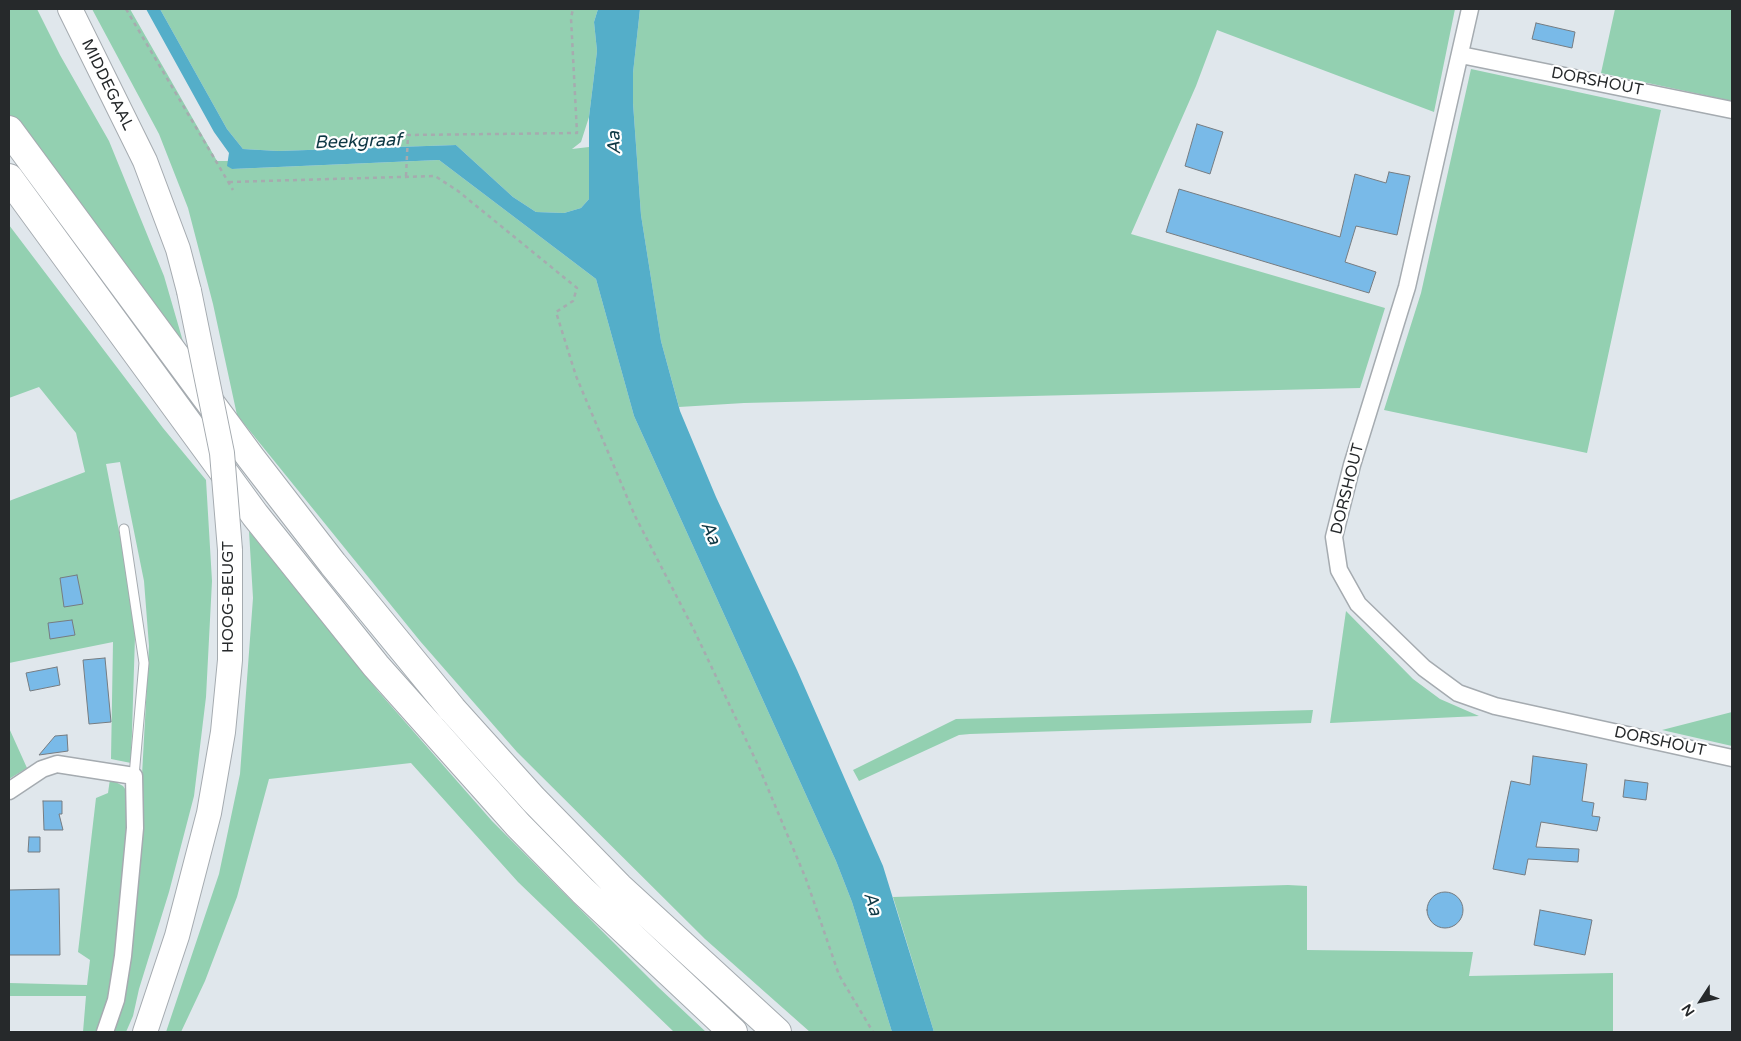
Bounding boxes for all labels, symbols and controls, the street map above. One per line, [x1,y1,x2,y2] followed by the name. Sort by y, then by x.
[77,36,137,134] street label: MIDDEGAAL
[1549,64,1645,100] street label: DORSHOUT
[314,130,402,154] water label: Beekgraaf
[604,131,626,155] water label: Aa
[1327,441,1369,537] street label: DORSHOUT
[695,518,725,548] water label: Aa
[219,541,239,653] street label: HOOG-BEUGT
[1612,723,1708,761] street label: DORSHOUT
[858,890,886,918] water label: Aa
[1676,976,1726,1026] north arrow
[1678,1000,1698,1019] text: N

